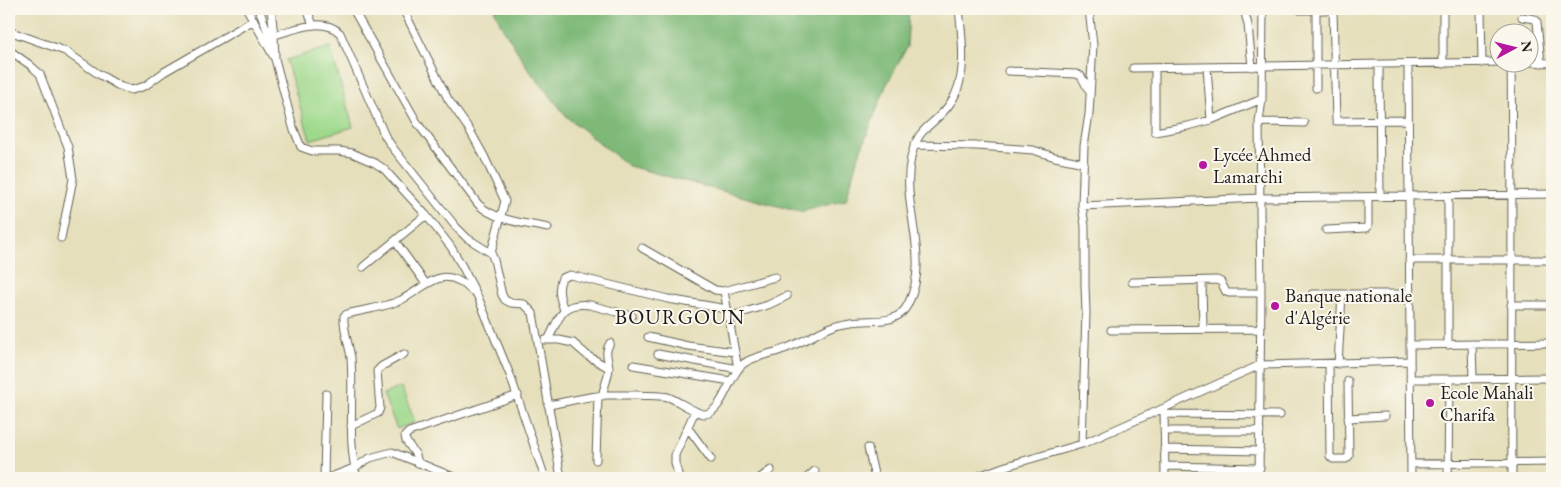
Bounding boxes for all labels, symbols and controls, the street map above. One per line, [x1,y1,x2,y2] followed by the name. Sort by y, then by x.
[1488,22,1538,72] north arrow
[1517,40,1537,54] text: N
[1213,142,1312,189] place label: Lycée Ahmed Lamarchi
[1197,159,1209,171] marker: Lycée Ahmed Lamarchi
[1285,283,1412,330] place label: Banque nationale d'Algérie
[1269,300,1281,312] marker: Banque nationale d'Algérie
[615,303,745,330] district label: BOURGOUN
[1440,380,1534,427] place label: Ecole Mahali Charifa
[1424,397,1436,409] marker: Ecole Mahali Charifa

